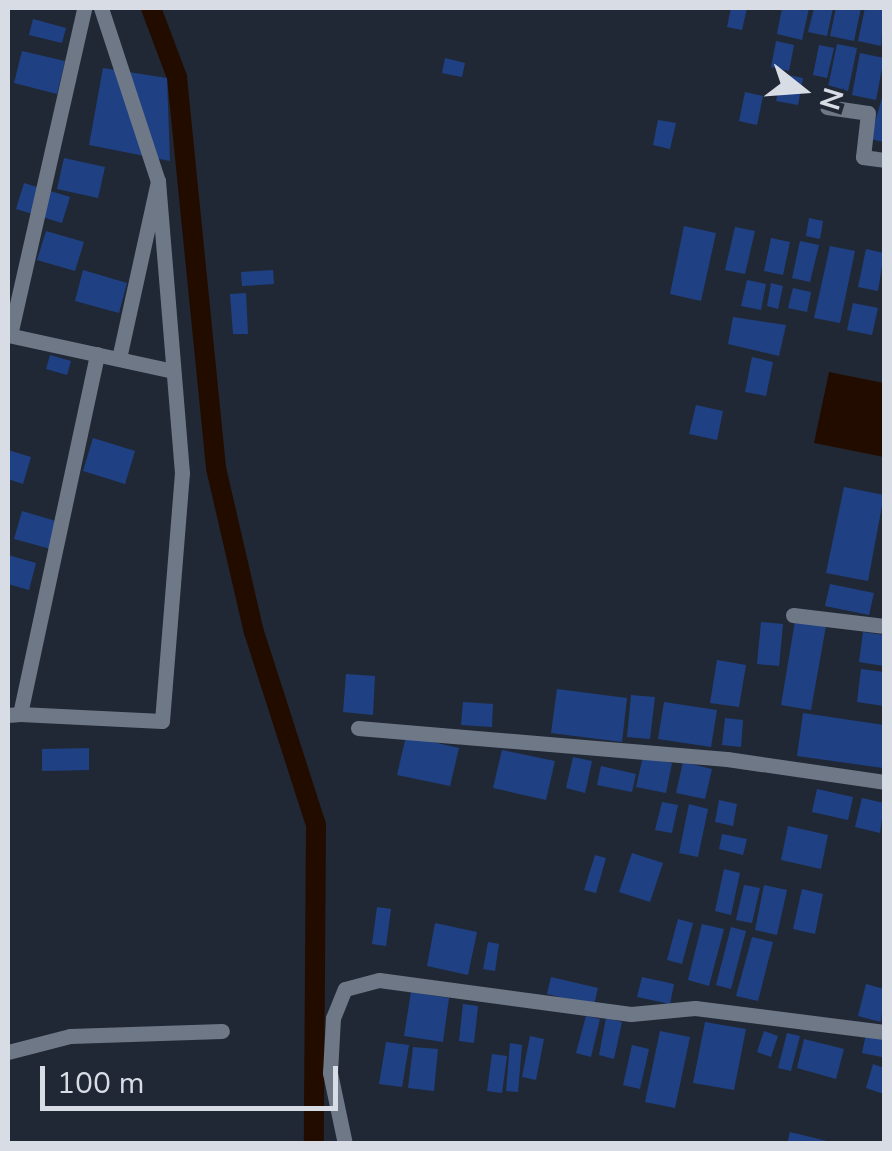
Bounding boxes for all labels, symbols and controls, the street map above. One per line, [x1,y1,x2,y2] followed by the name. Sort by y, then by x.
[752,40,852,140] north arrow
[809,83,852,114] text: N
[45,1046,342,1108] scale bar
[57,1063,144,1104] text: 100 m

